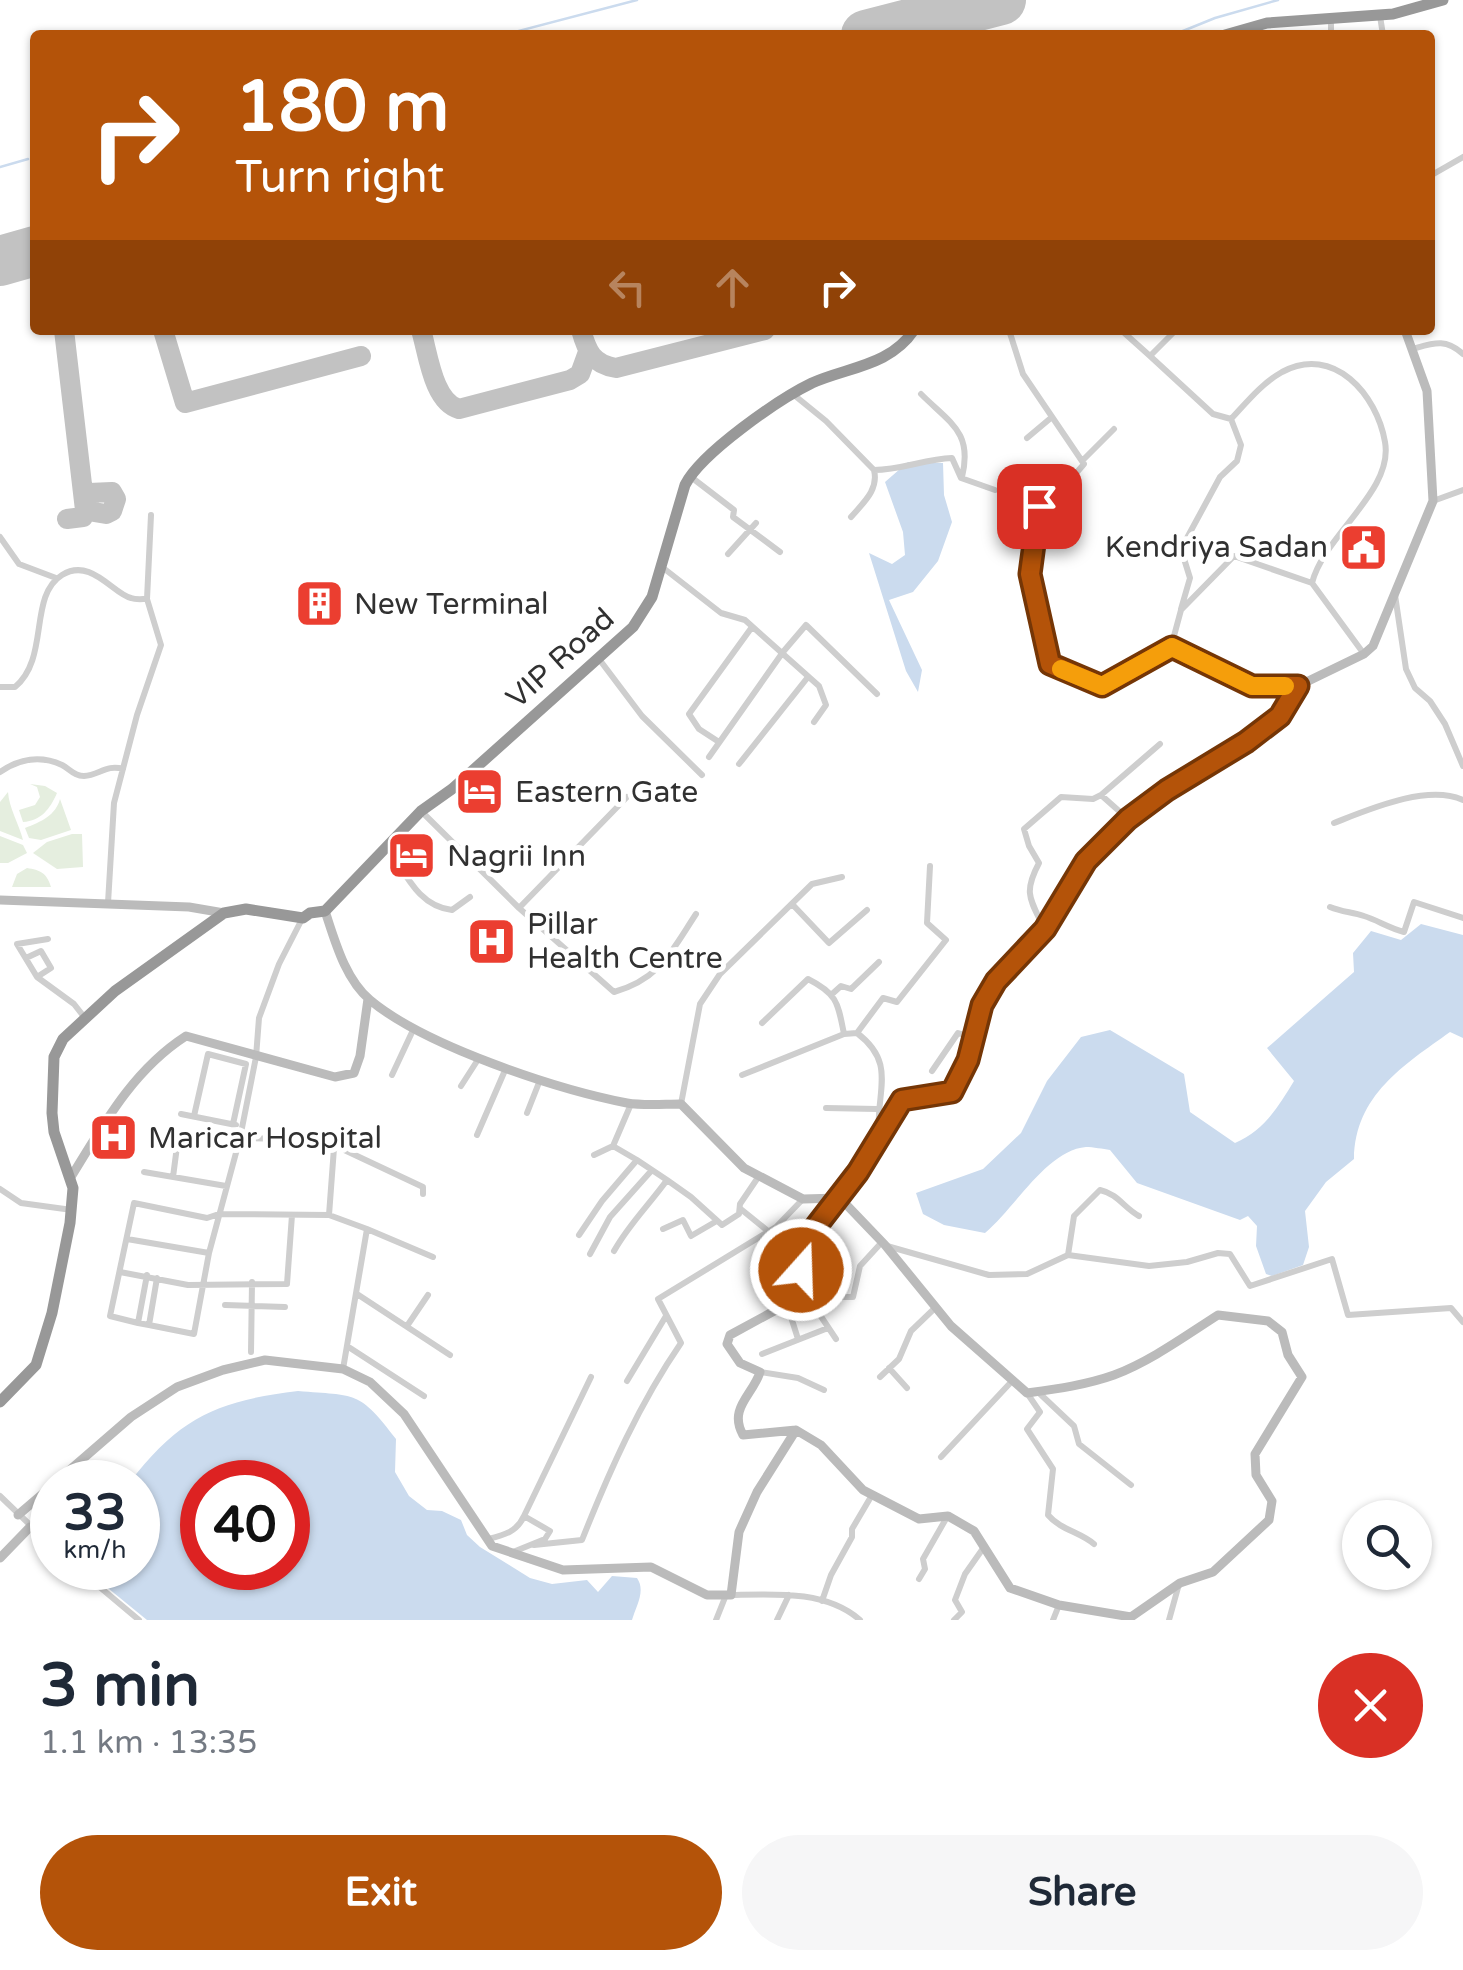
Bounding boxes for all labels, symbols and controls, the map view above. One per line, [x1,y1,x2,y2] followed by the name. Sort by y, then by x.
[235,66,449,150] text: 180 m
[70,70,200,200] icon: right
[235,151,444,205] text: Turn right
[600,260,655,315] icon: left
[705,260,760,315] icon: ahead
[810,260,865,315] icon: right
[997,464,1082,549] pin
[1012,479,1067,534] icon: arrive
[1337,521,1389,573] public building icon: Kendriya Sadan
[1105,529,1328,566] place label: Kendriya Sadan
[293,578,345,630] building icon: New Terminal
[354,586,549,623] place label: New Terminal
[499,600,622,717] street label: VIP Road
[454,766,506,818] hotel icon: Eastern Gate
[515,774,698,811] place label: Eastern Gate
[386,830,438,882] hotel icon: Nagrii Inn
[447,838,586,875] place label: Nagrii Inn
[527,906,723,977] place label: Pillar Health Centre
[466,915,518,967] hospital icon: Pillar Health Centre
[87,1112,139,1164] hospital icon: Maricar Hospital
[148,1120,382,1157] place label: Maricar Hospital
[749,1218,853,1322] position arrow
[180,1460,310,1590] speed limit sign: 40
[64,1483,126,1543] text: 33
[1342,1500,1432,1590] map controls
[1342,1500,1432,1590] button: search
[64,1535,126,1565] text: km/h
[40,1650,200,1722] text: 3 min
[1318,1653,1423,1758] button: close
[40,1724,257,1762] text: 1.1 km · 13:35
[40,1835,722,1950] button: Exit
[742,1835,1423,1950] button: Share

